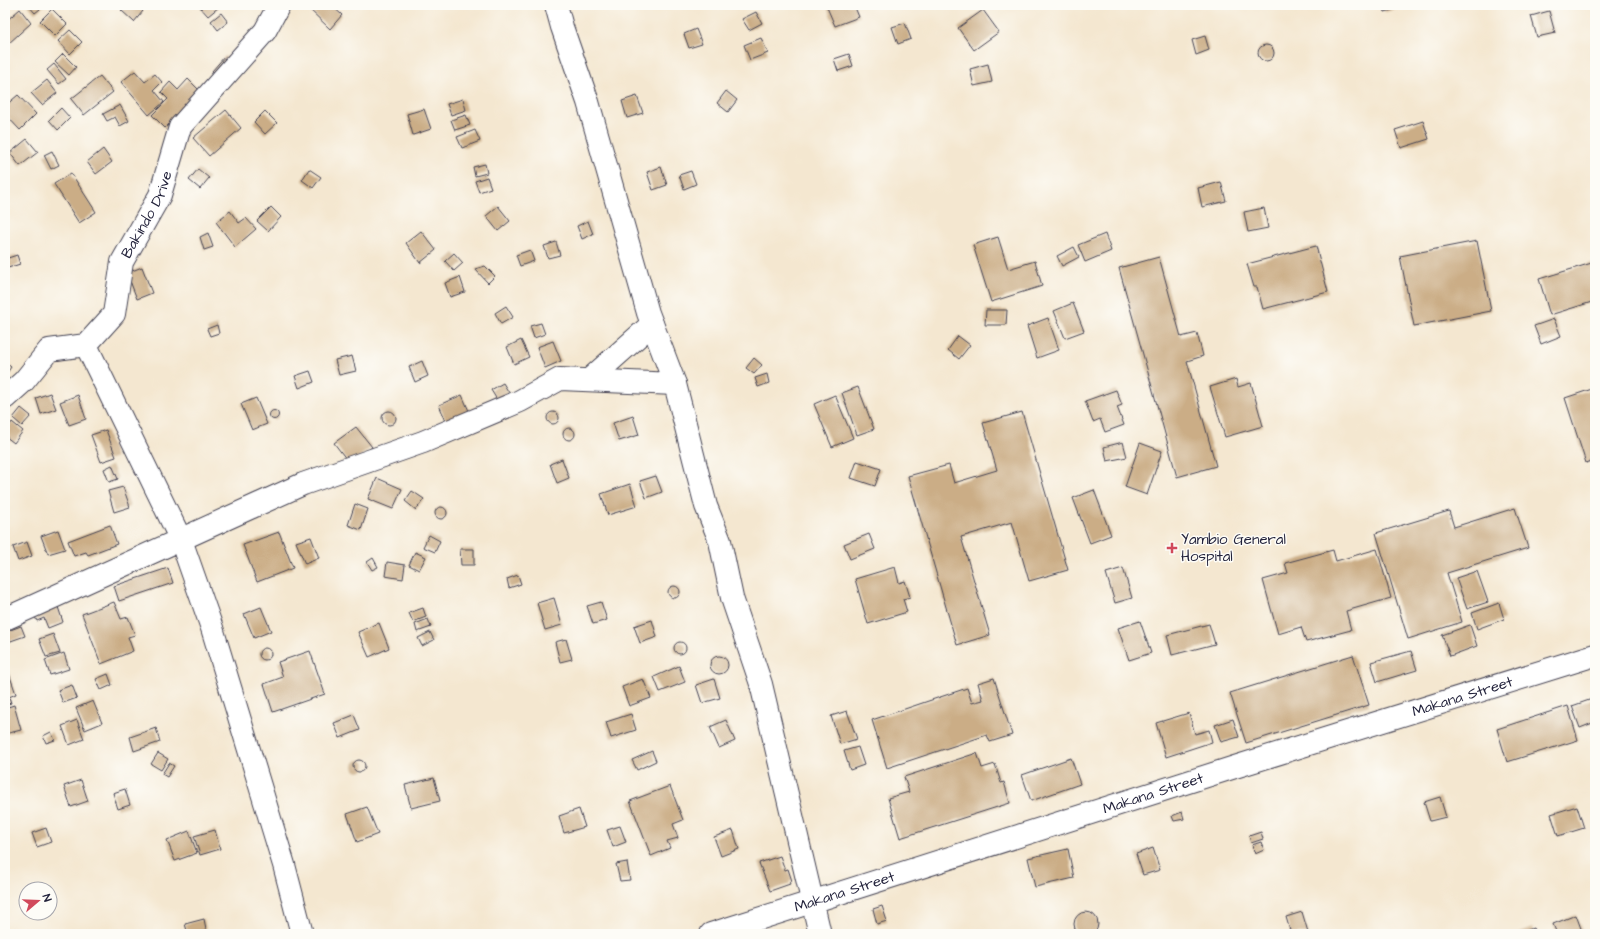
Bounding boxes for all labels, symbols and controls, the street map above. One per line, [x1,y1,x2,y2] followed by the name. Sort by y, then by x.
[116,168,178,262] street label: Bakindo Drive
[1181,529,1286,567] place label: Yambio General Hospital
[1166,542,1178,554] marker: Yambio General Hospital
[1409,671,1515,722] street label: Makana Street
[1100,768,1206,819] street label: Makana Street
[792,866,897,918] street label: Makana Street
[18,881,58,921] north arrow
[39,892,55,904] text: N

